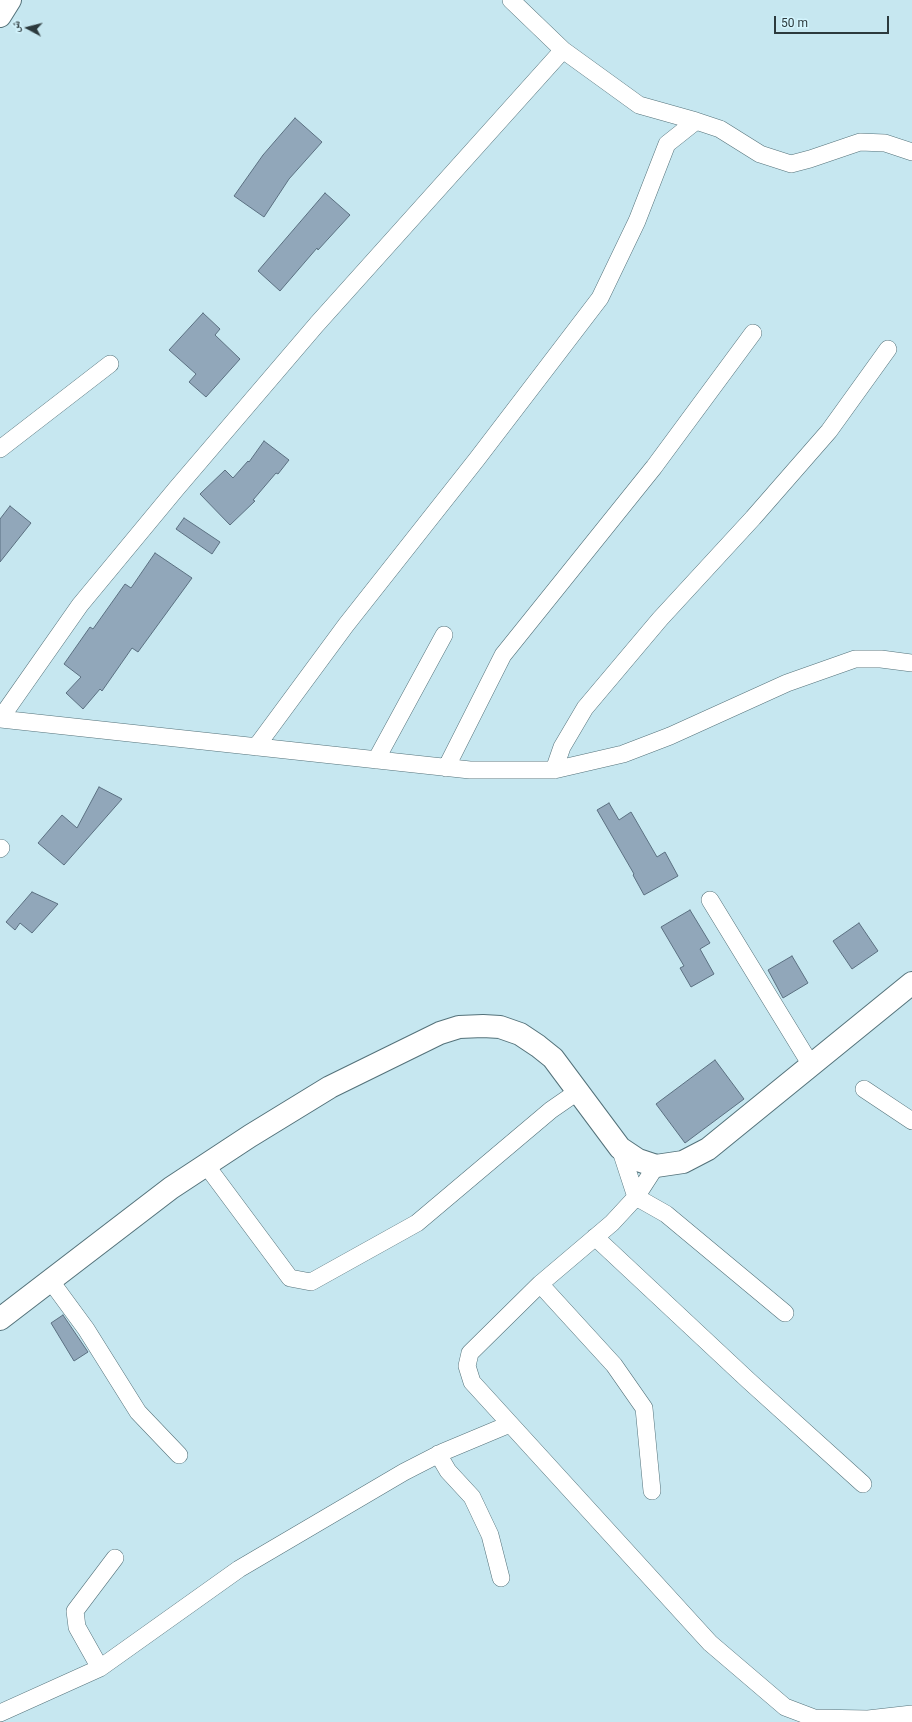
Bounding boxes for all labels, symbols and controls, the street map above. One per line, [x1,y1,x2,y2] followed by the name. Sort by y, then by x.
[8,8,48,48] north arrow
[776,8,891,34] scale bar
[781,16,808,30] text: 50 m
[8,20,23,33] text: ش

